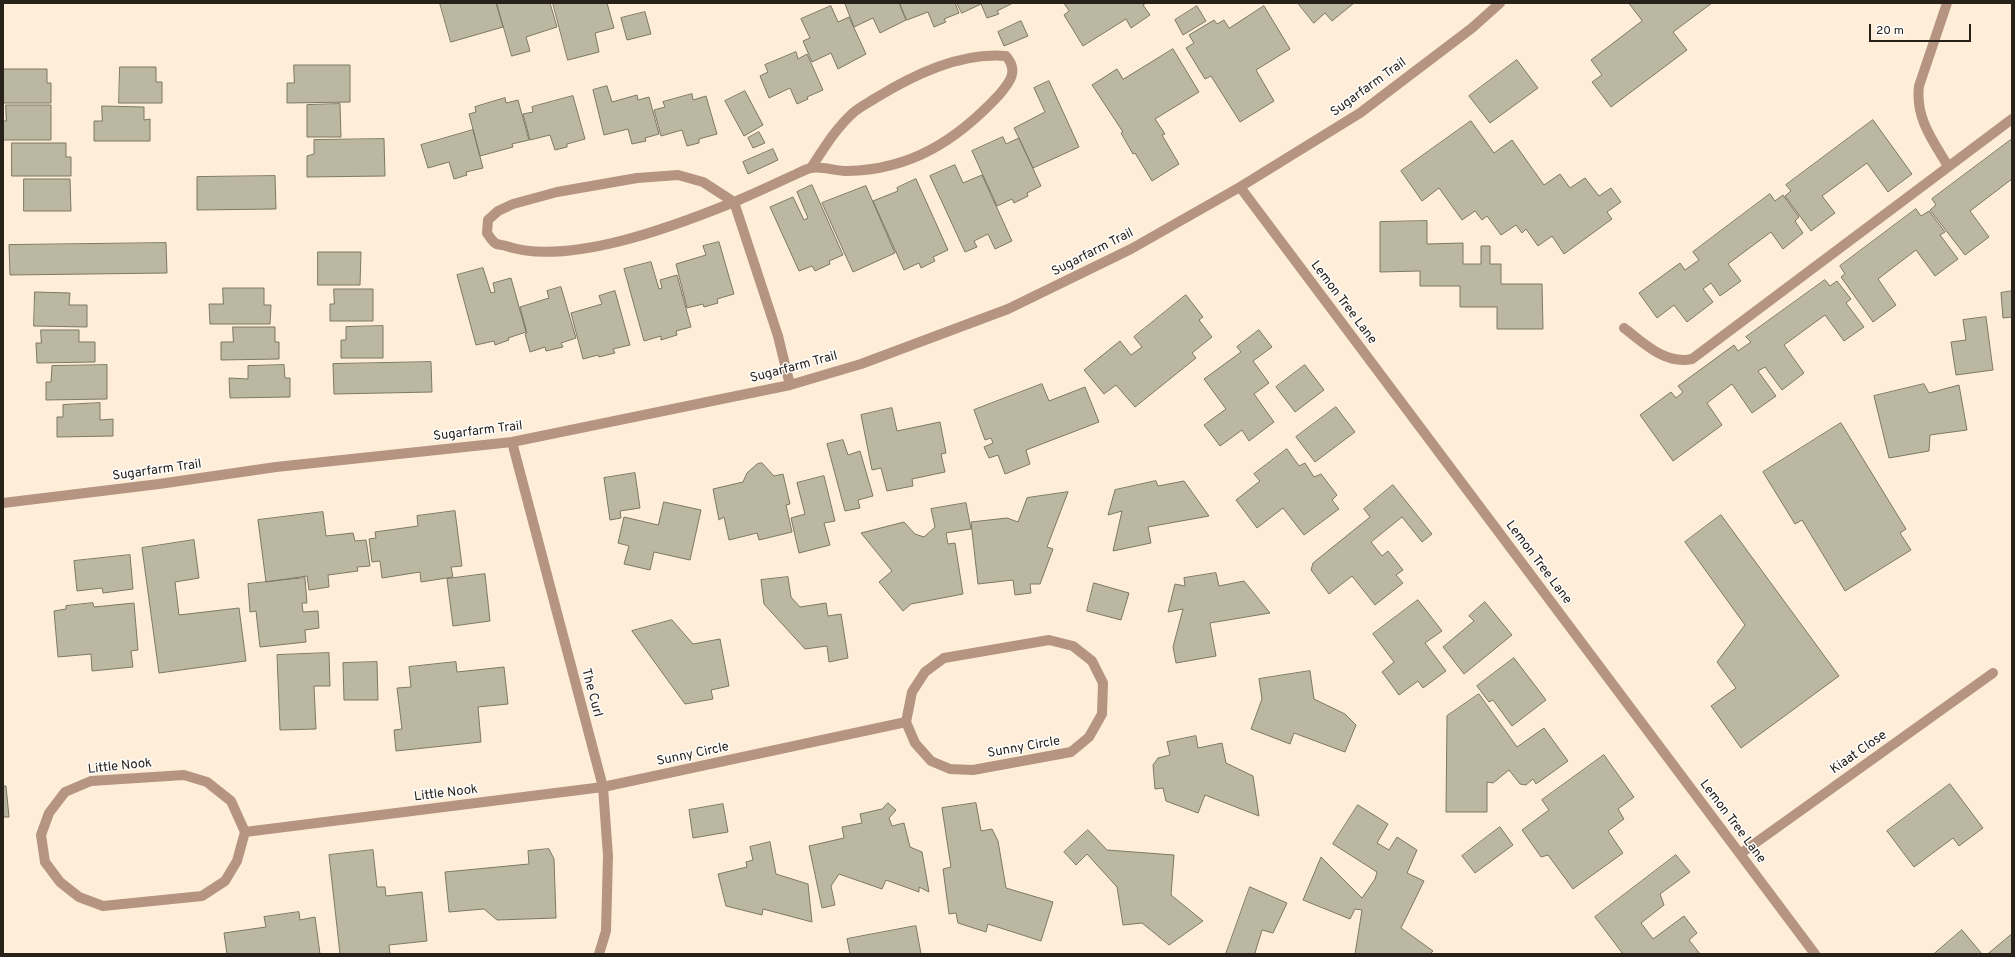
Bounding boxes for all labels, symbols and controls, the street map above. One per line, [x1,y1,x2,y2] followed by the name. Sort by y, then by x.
[1871,16,1973,42] scale bar
[1876,23,1904,39] text: 20 m
[1328,55,1410,121] street label: Sugarfarm Trail
[1049,226,1137,280] street label: Sugarfarm Trail
[1307,258,1379,348] street label: Lemon Tree Lane
[749,349,839,387] street label: Sugarfarm Trail
[433,419,523,445] street label: Sugarfarm Trail
[111,457,203,485] street label: Sugarfarm Trail
[1502,518,1574,608] street label: Lemon Tree Lane
[577,667,605,719] street label: The Curl
[1828,728,1890,778] street label: Kiaat Close
[987,734,1061,762] street label: Sunny Circle
[656,740,730,770] street label: Sunny Circle
[87,756,153,778] street label: Little Nook
[1696,777,1768,867] street label: Lemon Tree Lane
[413,782,479,806] street label: Little Nook

